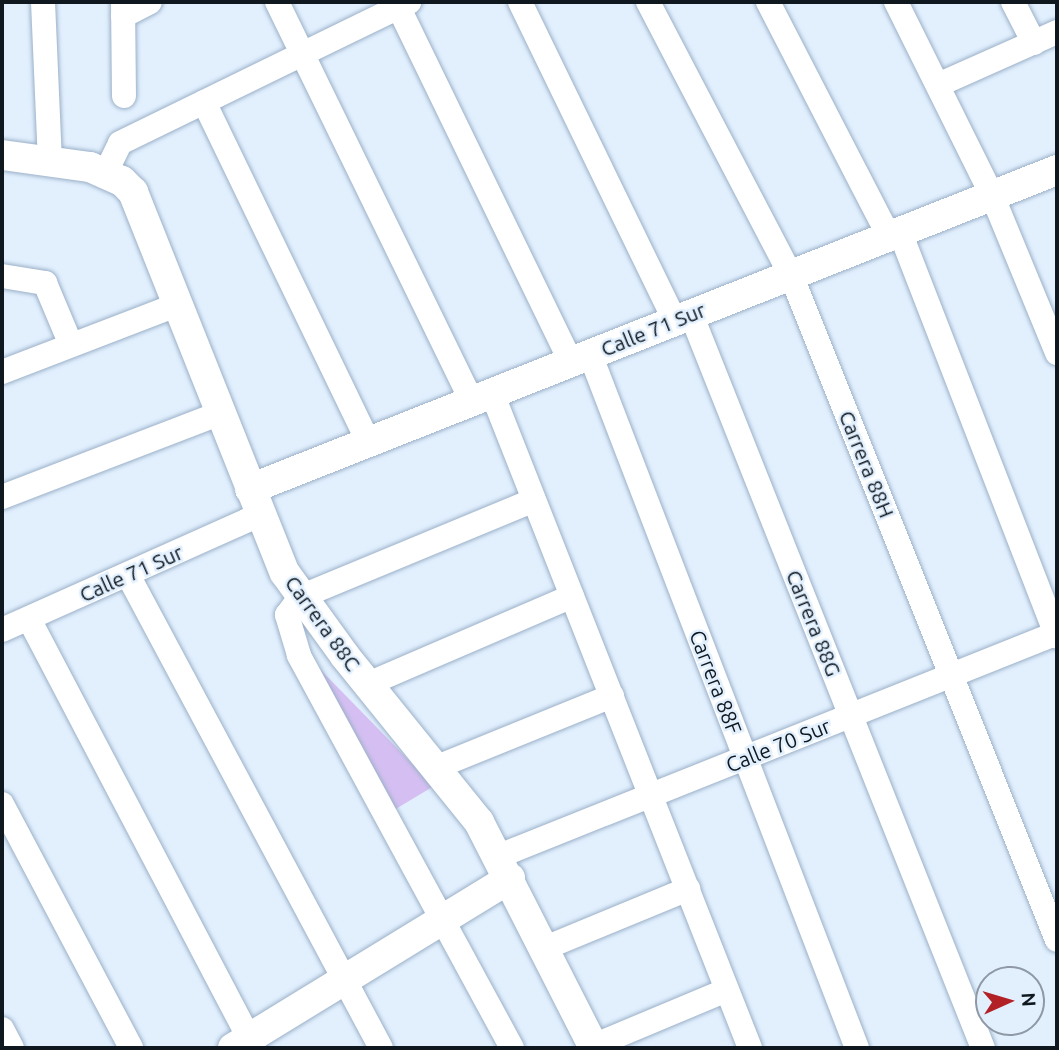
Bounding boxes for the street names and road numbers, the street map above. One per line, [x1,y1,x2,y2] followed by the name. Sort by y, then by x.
[597,297,709,361] street label: Calle 71 Sur
[834,407,900,521] street label: Carrera 88H
[75,539,187,607] street label: Calle 71 Sur
[781,566,847,680] street label: Carrera 88G
[280,571,366,675] street label: Carrera 88C
[685,626,747,738] street label: Carrera 88F
[722,713,834,777] street label: Calle 70 Sur

